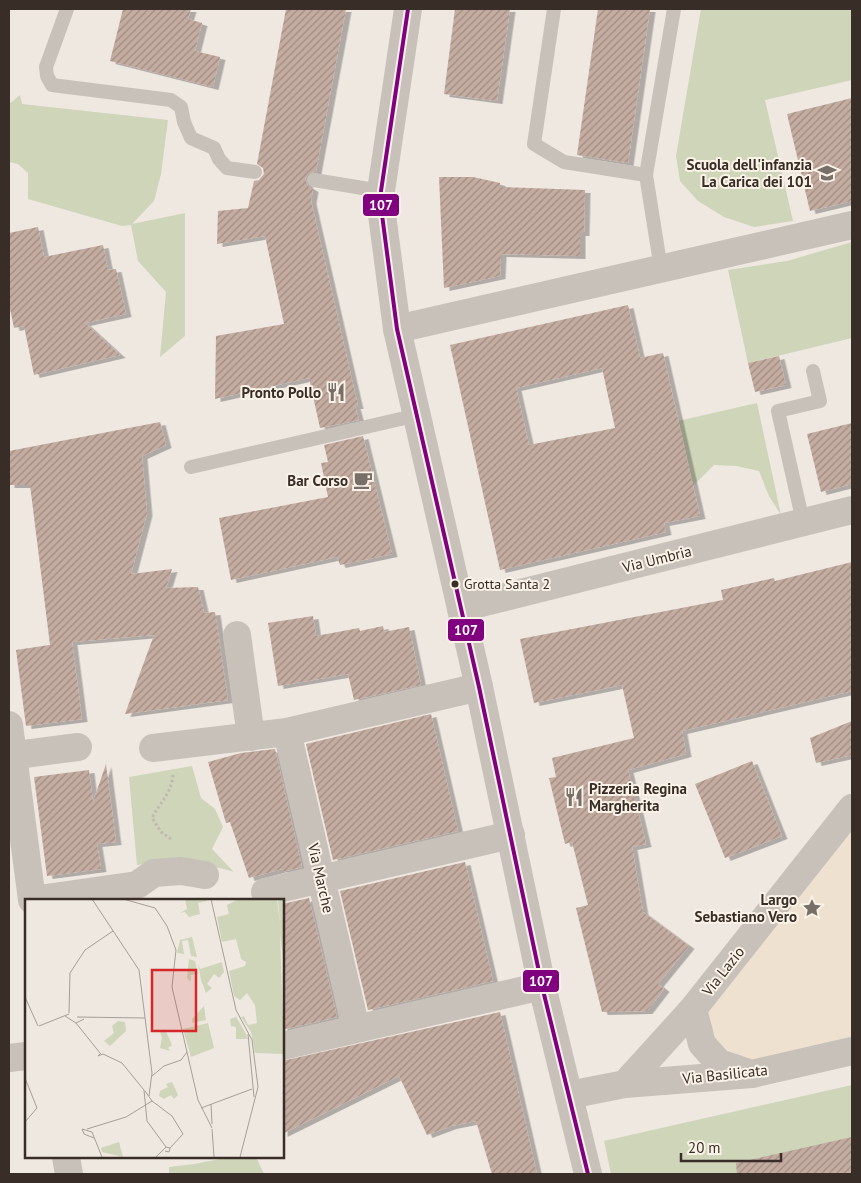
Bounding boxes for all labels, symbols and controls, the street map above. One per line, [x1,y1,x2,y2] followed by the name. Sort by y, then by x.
[686,155,812,191] place label: Scuola dell'infanzia La Carica dei 101
[816,162,838,184] school or university icon: Scuola dell'infanzia La Carica dei 101
[362,193,400,217] line badge: 107
[369,196,393,214] text: 107
[325,381,347,403] restaurant icon: Pronto Pollo
[241,383,321,402] place label: Pronto Pollo
[352,469,374,491] cafe icon: Bar Corso
[287,471,348,490] place label: Bar Corso
[619,541,694,577] street label: Via Umbria
[464,575,550,593] place label: Grotta Santa 2
[450,579,460,589] marker: Grotta Santa 2
[447,618,485,642] line badge: 107
[454,621,478,639] text: 107
[589,779,687,815] place label: Pizzeria Regina Margherita
[563,786,585,808] restaurant icon: Pizzeria Regina Margherita
[304,840,338,915] street label: Via Marche
[694,890,797,926] place label: Largo Sebastiano Vero
[801,897,823,919] place icon: Largo Sebastiano Vero
[25,899,284,1158] inset map
[697,942,748,1000] street label: Via Lazio
[522,969,560,993] line badge: 107
[529,972,553,990] text: 107
[680,1060,769,1088] street label: Via Basilicata
[681,1130,781,1162] scale bar
[688,1138,721,1157] text: 20 m

